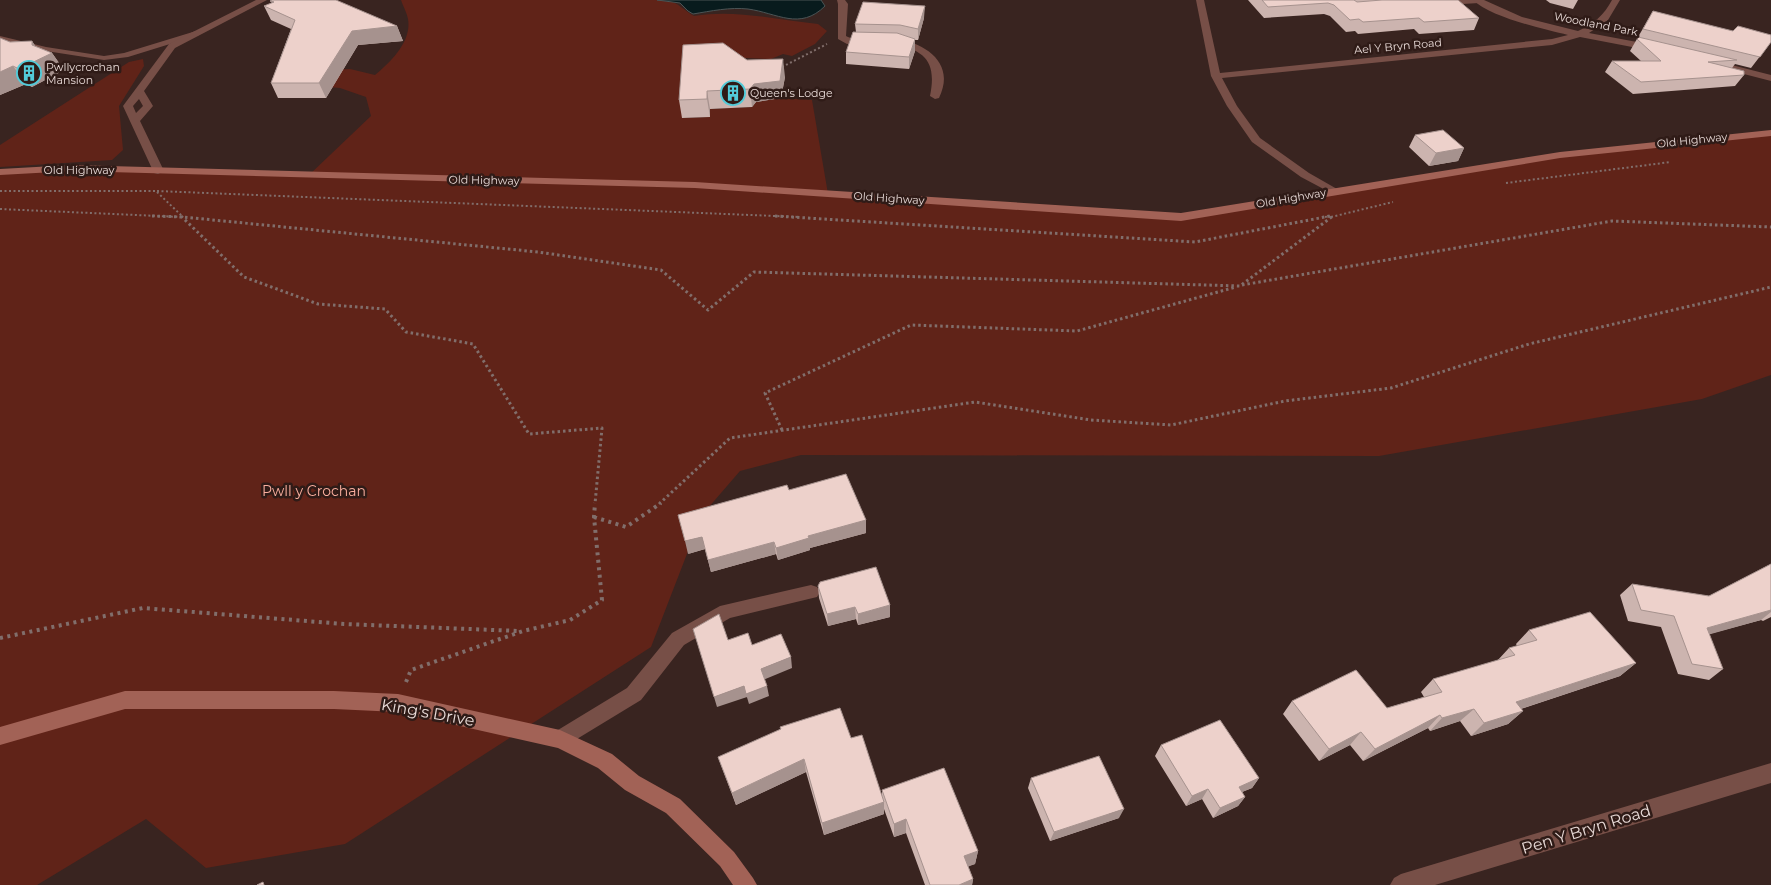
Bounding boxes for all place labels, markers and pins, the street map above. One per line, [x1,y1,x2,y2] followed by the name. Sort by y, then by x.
[16,60,42,86] building icon: Pwllycrochan Mansion
[46,60,120,87] place label: Pwllycrochan Mansion
[720,80,746,106] building icon: Queen's Lodge
[750,86,833,100] place label: Queen's Lodge

